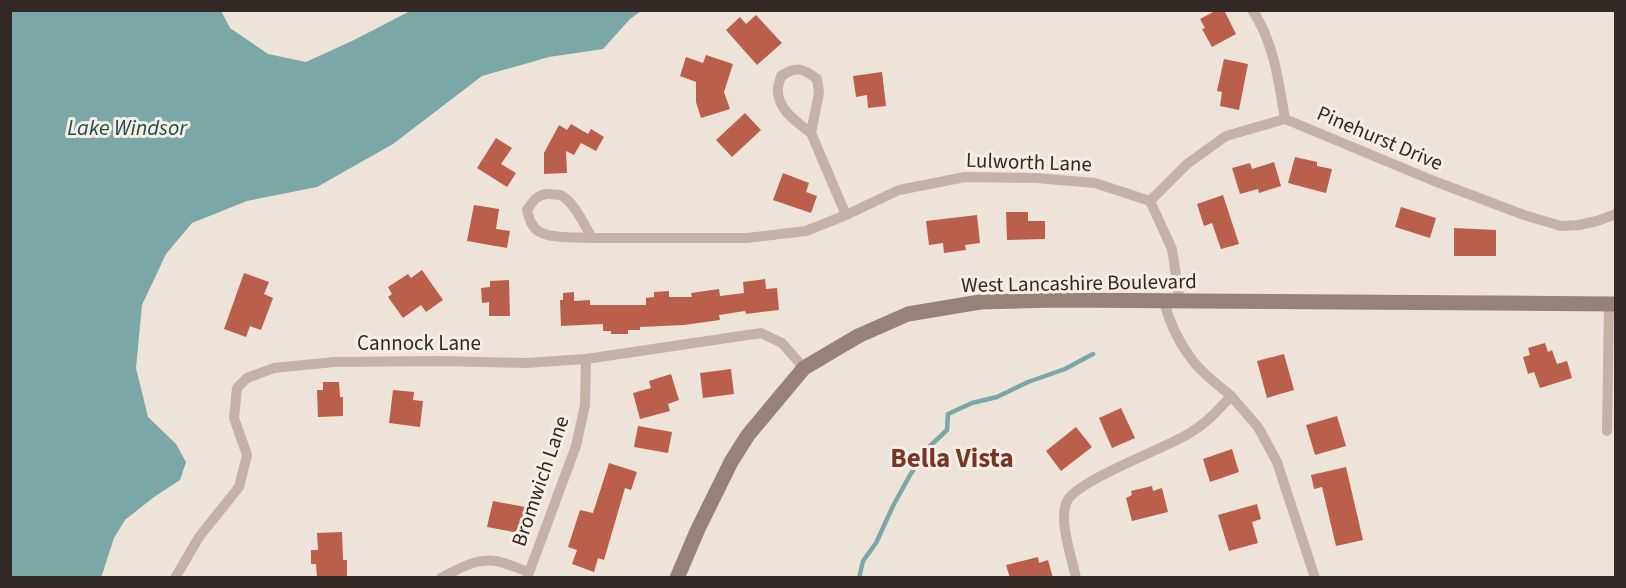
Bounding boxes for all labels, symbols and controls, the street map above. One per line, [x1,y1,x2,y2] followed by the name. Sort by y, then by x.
[1312,98,1448,178] street label: Pinehurst Drive
[67,112,188,144] water label: Lake Windsor
[966,145,1092,179] street label: Lulworth Lane
[961,266,1197,300] street label: West Lancashire Boulevard
[357,328,481,358] street label: Cannock Lane
[504,412,576,550] street label: Bromwich Lane
[890,439,1014,478] district label: Bella Vista

